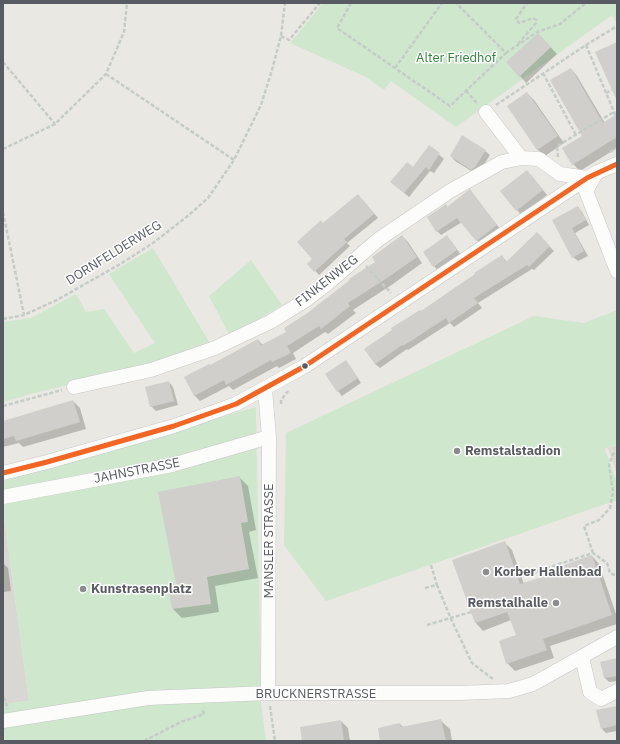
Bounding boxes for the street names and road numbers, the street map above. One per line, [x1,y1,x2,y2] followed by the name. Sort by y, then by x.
[63,217,165,289] street label: DORNFELDERWEG
[293,252,361,310] street label: FINKENWEG
[93,455,181,487] street label: JAHNSTRASSE
[261,483,277,599] street label: MANSLER STRASSE
[256,686,376,702] street label: BRUCKNERSTRASSE

